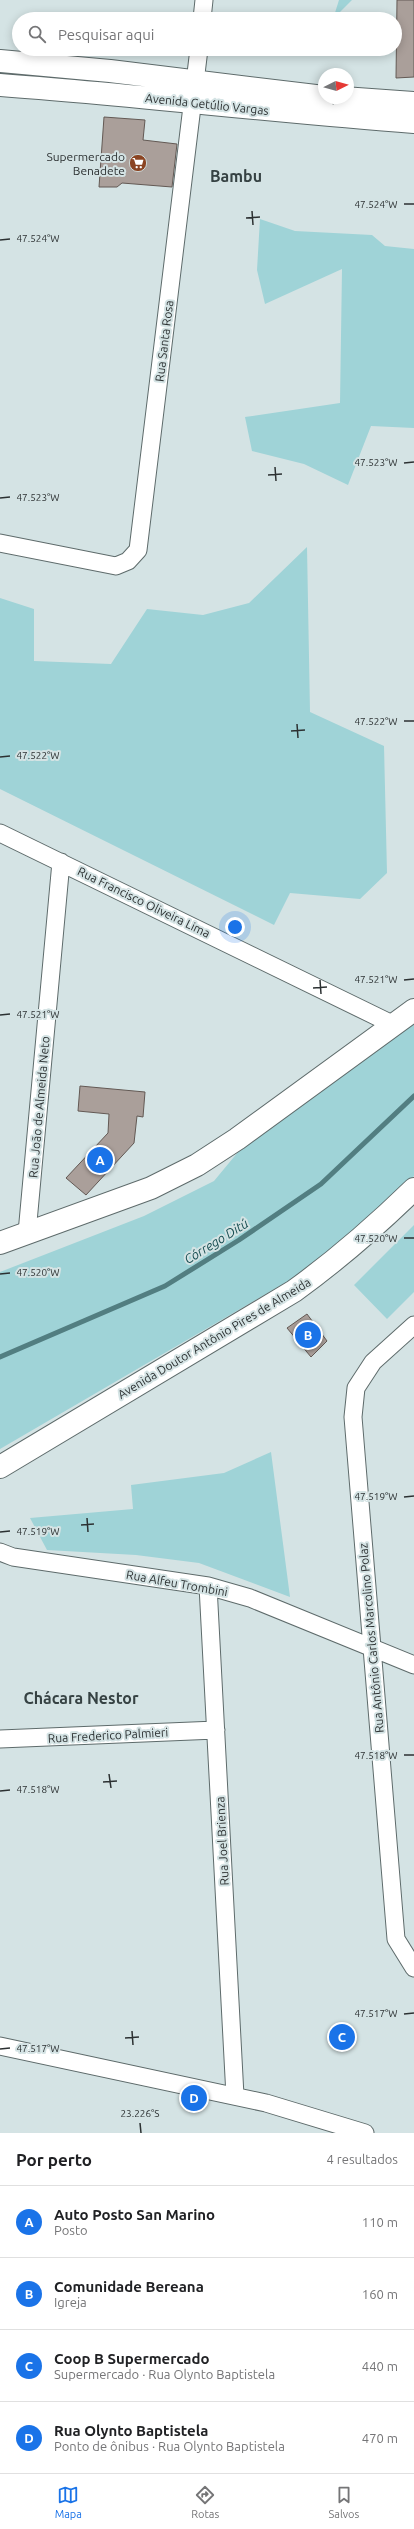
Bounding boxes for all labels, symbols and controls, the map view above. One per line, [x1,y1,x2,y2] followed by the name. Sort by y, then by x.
[12,12,402,56] search box
[26,23,48,45] icon: search
[58,26,154,43] text: Pesquisar aqui
[318,68,354,104] north arrow
[145,91,269,117] street label: Avenida Getúlio Vargas
[46,150,125,177] place label: Supermercado Benadete
[128,153,148,173] supermarket icon: Supermercado Benadete
[210,167,262,185] district label: Bambu
[354,199,398,210] text: 47.524°W
[16,233,60,244] text: 47.524°W
[153,299,175,383] street label: Rua Santa Rosa
[354,457,398,468] text: 47.523°W
[16,492,60,503] text: 47.523°W
[354,716,398,727] text: 47.522°W
[16,750,60,761] text: 47.522°W
[76,864,212,940] street label: Rua Francisco Oliveira Lima
[225,917,245,937] your location
[354,974,398,985] text: 47.521°W
[16,1009,60,1020] text: 47.521°W
[26,1036,52,1178] street label: Rua João de Almeida Neto
[87,1145,113,1175] pin: A
[181,1216,251,1266] water label: Córrego Ditú
[354,1233,398,1244] text: 47.520°W
[16,1267,60,1278] text: 47.520°W
[115,1275,313,1401] street label: Avenida Doutor Antônio Pires de Almeida
[295,1320,321,1350] pin: B
[354,1491,398,1502] text: 47.519°W
[16,1526,60,1537] text: 47.519°W
[356,1542,386,1734] street label: Rua Antônio Carlos Marcolino Polaz
[125,1568,229,1598] street label: Rua Alfeu Trombini
[24,1689,139,1707] district label: Chácara Nestor
[47,1725,169,1745] street label: Rua Frederico Palmieri
[354,1750,398,1761] text: 47.518°W
[16,1784,60,1795] text: 47.518°W
[213,1796,231,1886] street label: Rua Joel Brienza
[354,2008,398,2019] text: 47.517°W
[329,2022,355,2052] pin: C
[16,2043,60,2054] text: 47.517°W
[181,2083,207,2113] pin: D
[120,2108,160,2119] text: 23.226°S
[16,2150,92,2169] text: Por perto
[327,2152,398,2166] text: 4 resultados
[54,2206,215,2223] text: Auto Posto San Marino
[24,2215,34,2229] text: A
[362,2215,398,2229] text: 110 m
[54,2223,88,2237] text: Posto
[54,2278,204,2295] text: Comunidade Bereana
[25,2287,33,2301] text: B
[362,2287,398,2301] text: 160 m
[54,2295,87,2309] text: Igreja
[54,2350,209,2367] text: Coop B Supermercado
[25,2359,33,2373] text: C
[362,2359,398,2373] text: 440 m
[54,2367,275,2381] text: Supermercado · Rua Olynto Baptistela
[54,2422,209,2439] text: Rua Olynto Baptistela
[24,2431,34,2445] text: D
[362,2431,398,2445] text: 470 m
[54,2439,285,2453] text: Ponto de ônibus · Rua Olynto Baptistela
[55,2484,82,2520] tab: Mapa
[191,2484,219,2520] tab: Rotas
[328,2484,359,2520] tab: Salvos

